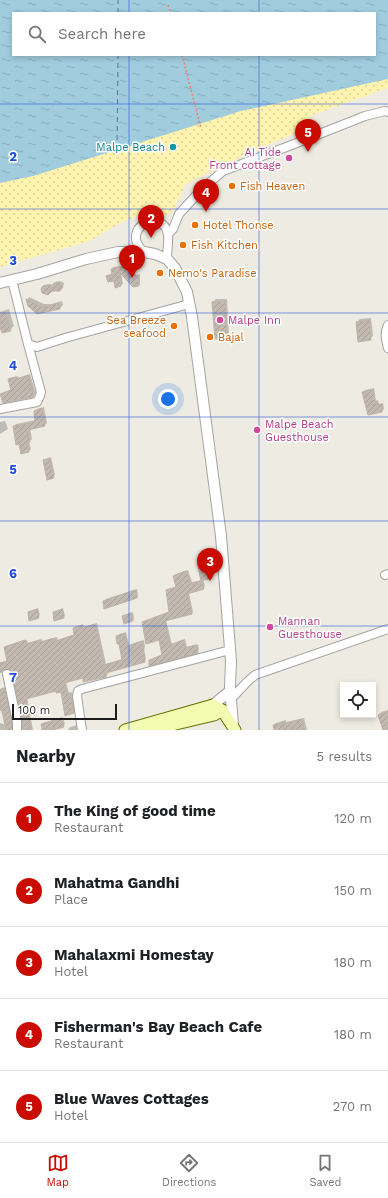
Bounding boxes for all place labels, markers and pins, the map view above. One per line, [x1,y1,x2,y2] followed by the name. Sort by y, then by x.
[295,119,321,152] pin: 5
[96,141,165,154] place label: Malpe Beach
[168,142,178,152] marker: Malpe Beach
[209,146,281,172] place label: AI Tide Front cottage
[284,153,294,163] marker: AI Tide Front cottage
[193,179,219,212] pin: 4
[240,180,305,193] place label: Fish Heaven
[227,181,237,191] marker: Fish Heaven
[138,205,164,238] pin: 2
[203,219,274,232] place label: Hotel Thonse
[190,220,200,230] marker: Hotel Thonse
[191,239,258,252] place label: Fish Kitchen
[178,240,188,250] marker: Fish Kitchen
[119,245,145,278] pin: 1
[168,267,257,280] place label: Nemo's Paradise
[155,268,165,278] marker: Nemo's Paradise
[107,314,166,340] place label: Sea Breeze seafood
[228,314,281,327] place label: Malpe Inn
[215,315,225,325] marker: Malpe Inn
[169,321,179,331] marker: Sea Breeze seafood
[218,331,245,344] place label: Bajal
[205,332,215,342] marker: Bajal
[265,418,334,444] place label: Malpe Beach Guesthouse
[252,425,262,435] marker: Malpe Beach Guesthouse
[197,548,223,581] pin: 3
[278,615,342,641] place label: Mannan Guesthouse
[265,622,275,632] marker: Mannan Guesthouse

